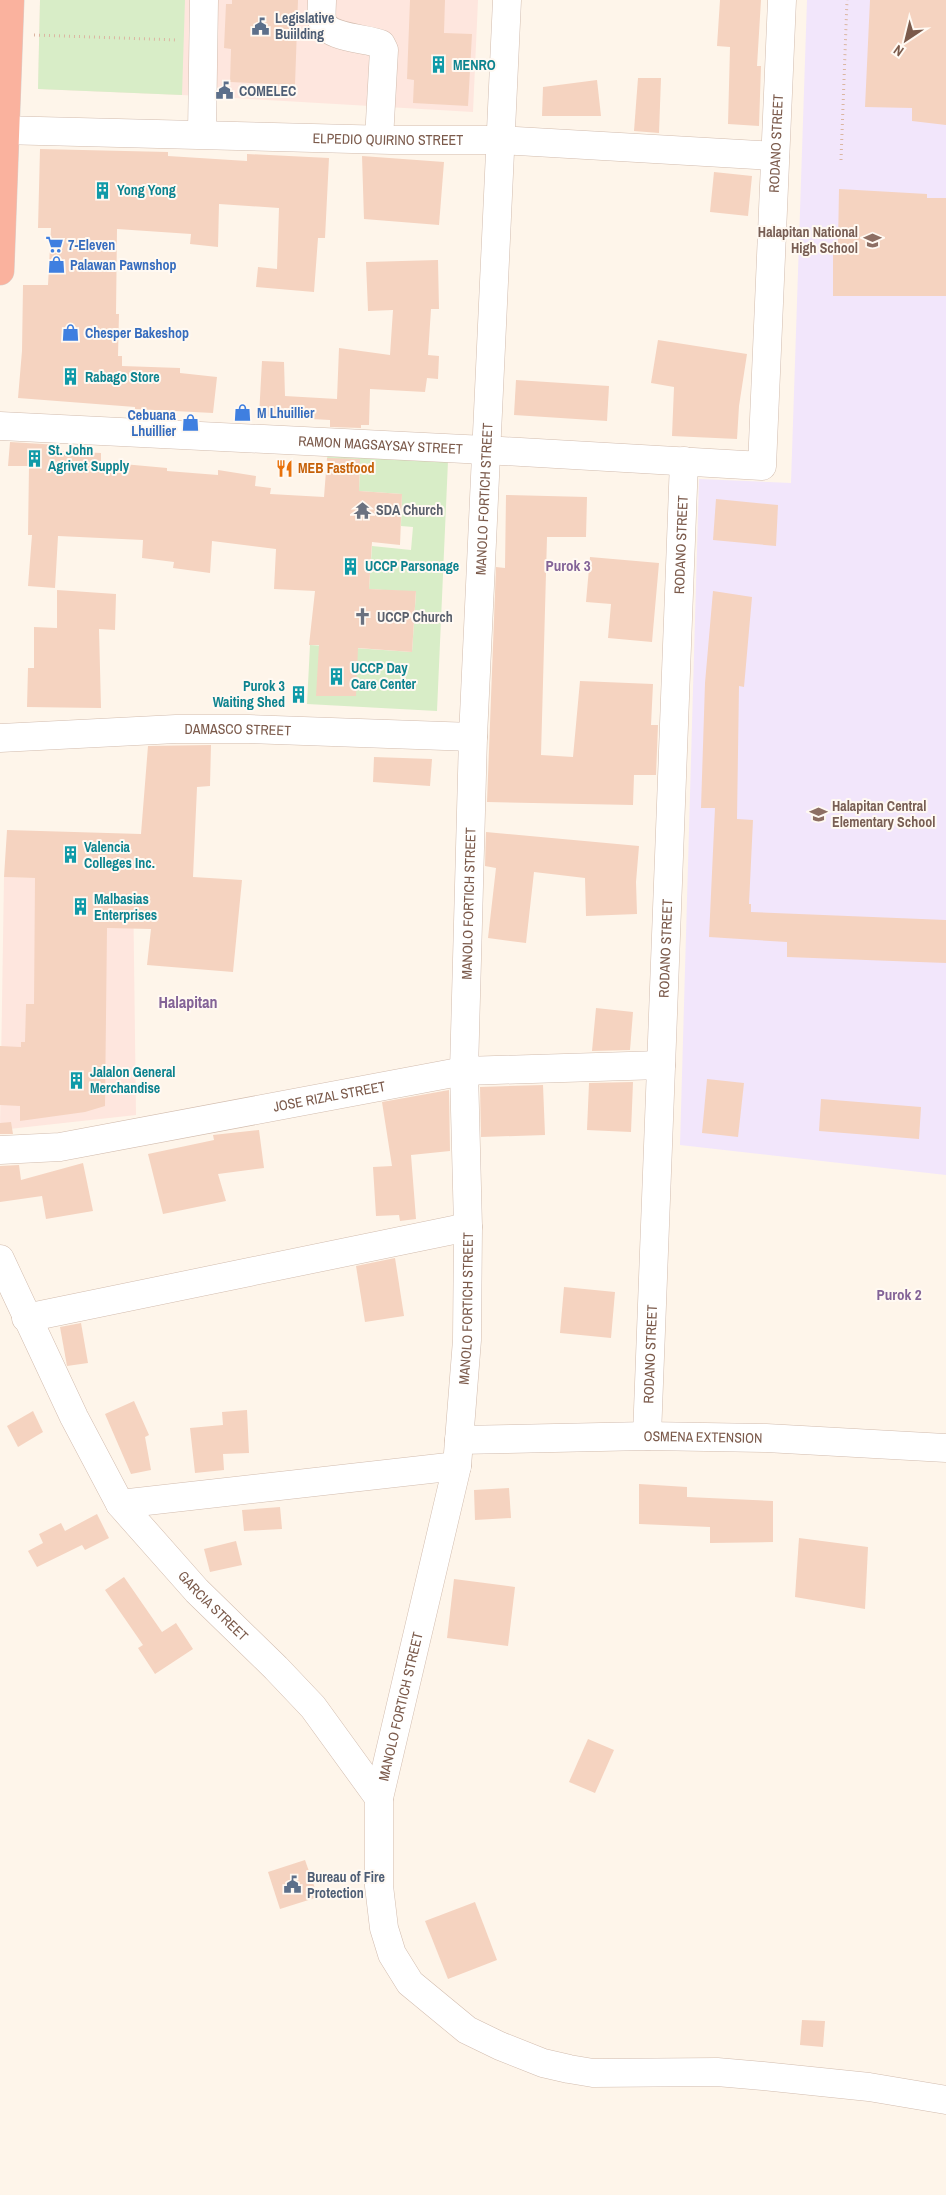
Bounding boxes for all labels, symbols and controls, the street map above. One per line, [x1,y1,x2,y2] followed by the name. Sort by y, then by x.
[275,9,334,43] place label: Legislative Buiilding
[881,15,931,65] north arrow
[251,16,271,36] public building icon: Legislative Buiilding
[890,41,907,60] text: N
[429,55,449,75] building icon: MENRO
[453,56,496,74] place label: MENRO
[215,81,235,101] public building icon: COMELEC
[239,82,296,100] place label: COMELEC
[765,94,787,193] street label: RODANO STREET
[312,129,463,149] street label: ELPEDIO QUIRINO STREET
[93,180,113,200] building icon: Yong Yong
[117,181,176,199] place label: Yong Yong
[758,223,858,257] place label: Halapitan National High School
[862,230,882,250] school or university icon: Halapitan National High School
[44,235,64,255] supermarket icon: 7-Eleven
[68,236,115,254] place label: 7-Eleven
[46,255,66,275] shop icon: Palawan Pawnshop
[70,256,177,274] place label: Palawan Pawnshop
[61,323,81,343] shop icon: Chesper Bakeshop
[85,324,189,342] place label: Chesper Bakeshop
[61,367,81,387] building icon: Rabago Store
[85,368,160,386] place label: Rabago Store
[233,403,253,423] shop icon: M Lhuillier
[257,404,315,422] place label: M Lhuillier
[128,406,177,440] place label: Cebuana Lhuillier
[180,413,200,433] shop icon: Cebuana Lhuillier
[471,422,496,575] street label: MANOLO FORTICH STREET
[298,432,463,458] street label: RAMON MAGSAYSAY STREET
[48,441,130,475] place label: St. John Agrivet Supply
[24,448,44,468] building icon: St. John Agrivet Supply
[274,458,294,478] restaurant icon: MEB Fastfood
[298,459,375,477] place label: MEB Fastfood
[670,495,692,594] street label: RODANO STREET
[352,500,372,520] temple icon: SDA Church
[376,501,443,519] place label: SDA Church
[545,555,591,576] district label: Purok 3
[341,556,361,576] building icon: UCCP Parsonage
[365,557,459,575] place label: UCCP Parsonage
[353,607,373,627] church icon: UCCP Church
[377,608,453,626] place label: UCCP Church
[351,659,417,693] place label: UCCP Day Care Center
[327,666,347,686] building icon: UCCP Day Care Center
[213,677,285,711] place label: Purok 3 Waiting Shed
[289,684,309,704] building icon: Purok 3 Waiting Shed
[184,720,291,739] street label: DAMASCO STREET
[832,797,935,831] place label: Halapitan Central Elementary School
[808,804,828,824] school or university icon: Halapitan Central Elementary School
[457,827,480,980] street label: MANOLO FORTICH STREET
[84,838,155,872] place label: Valencia Colleges Inc.
[60,845,80,865] building icon: Valencia Colleges Inc.
[94,890,157,924] place label: Malbasias Enterprises
[70,897,90,917] building icon: Malbasias Enterprises
[655,899,676,998] street label: RODANO STREET
[158,991,218,1013] district label: Halapitan
[90,1063,176,1097] place label: Jalalon General Merchandise
[66,1070,86,1090] building icon: Jalalon General Merchandise
[272,1077,387,1116] street label: JOSE RIZAL STREET
[454,1232,477,1385] street label: MANOLO FORTICH STREET
[876,1284,922,1305] district label: Purok 2
[639,1304,661,1404] street label: RODANO STREET
[643,1427,762,1447] street label: OSMENA EXTENSION
[174,1567,252,1645] street label: GARCIA STREET
[374,1630,427,1783] street label: MANOLO FORTICH STREET
[307,1868,385,1902] place label: Bureau of Fire Protection
[283,1875,303,1895] public building icon: Bureau of Fire Protection

